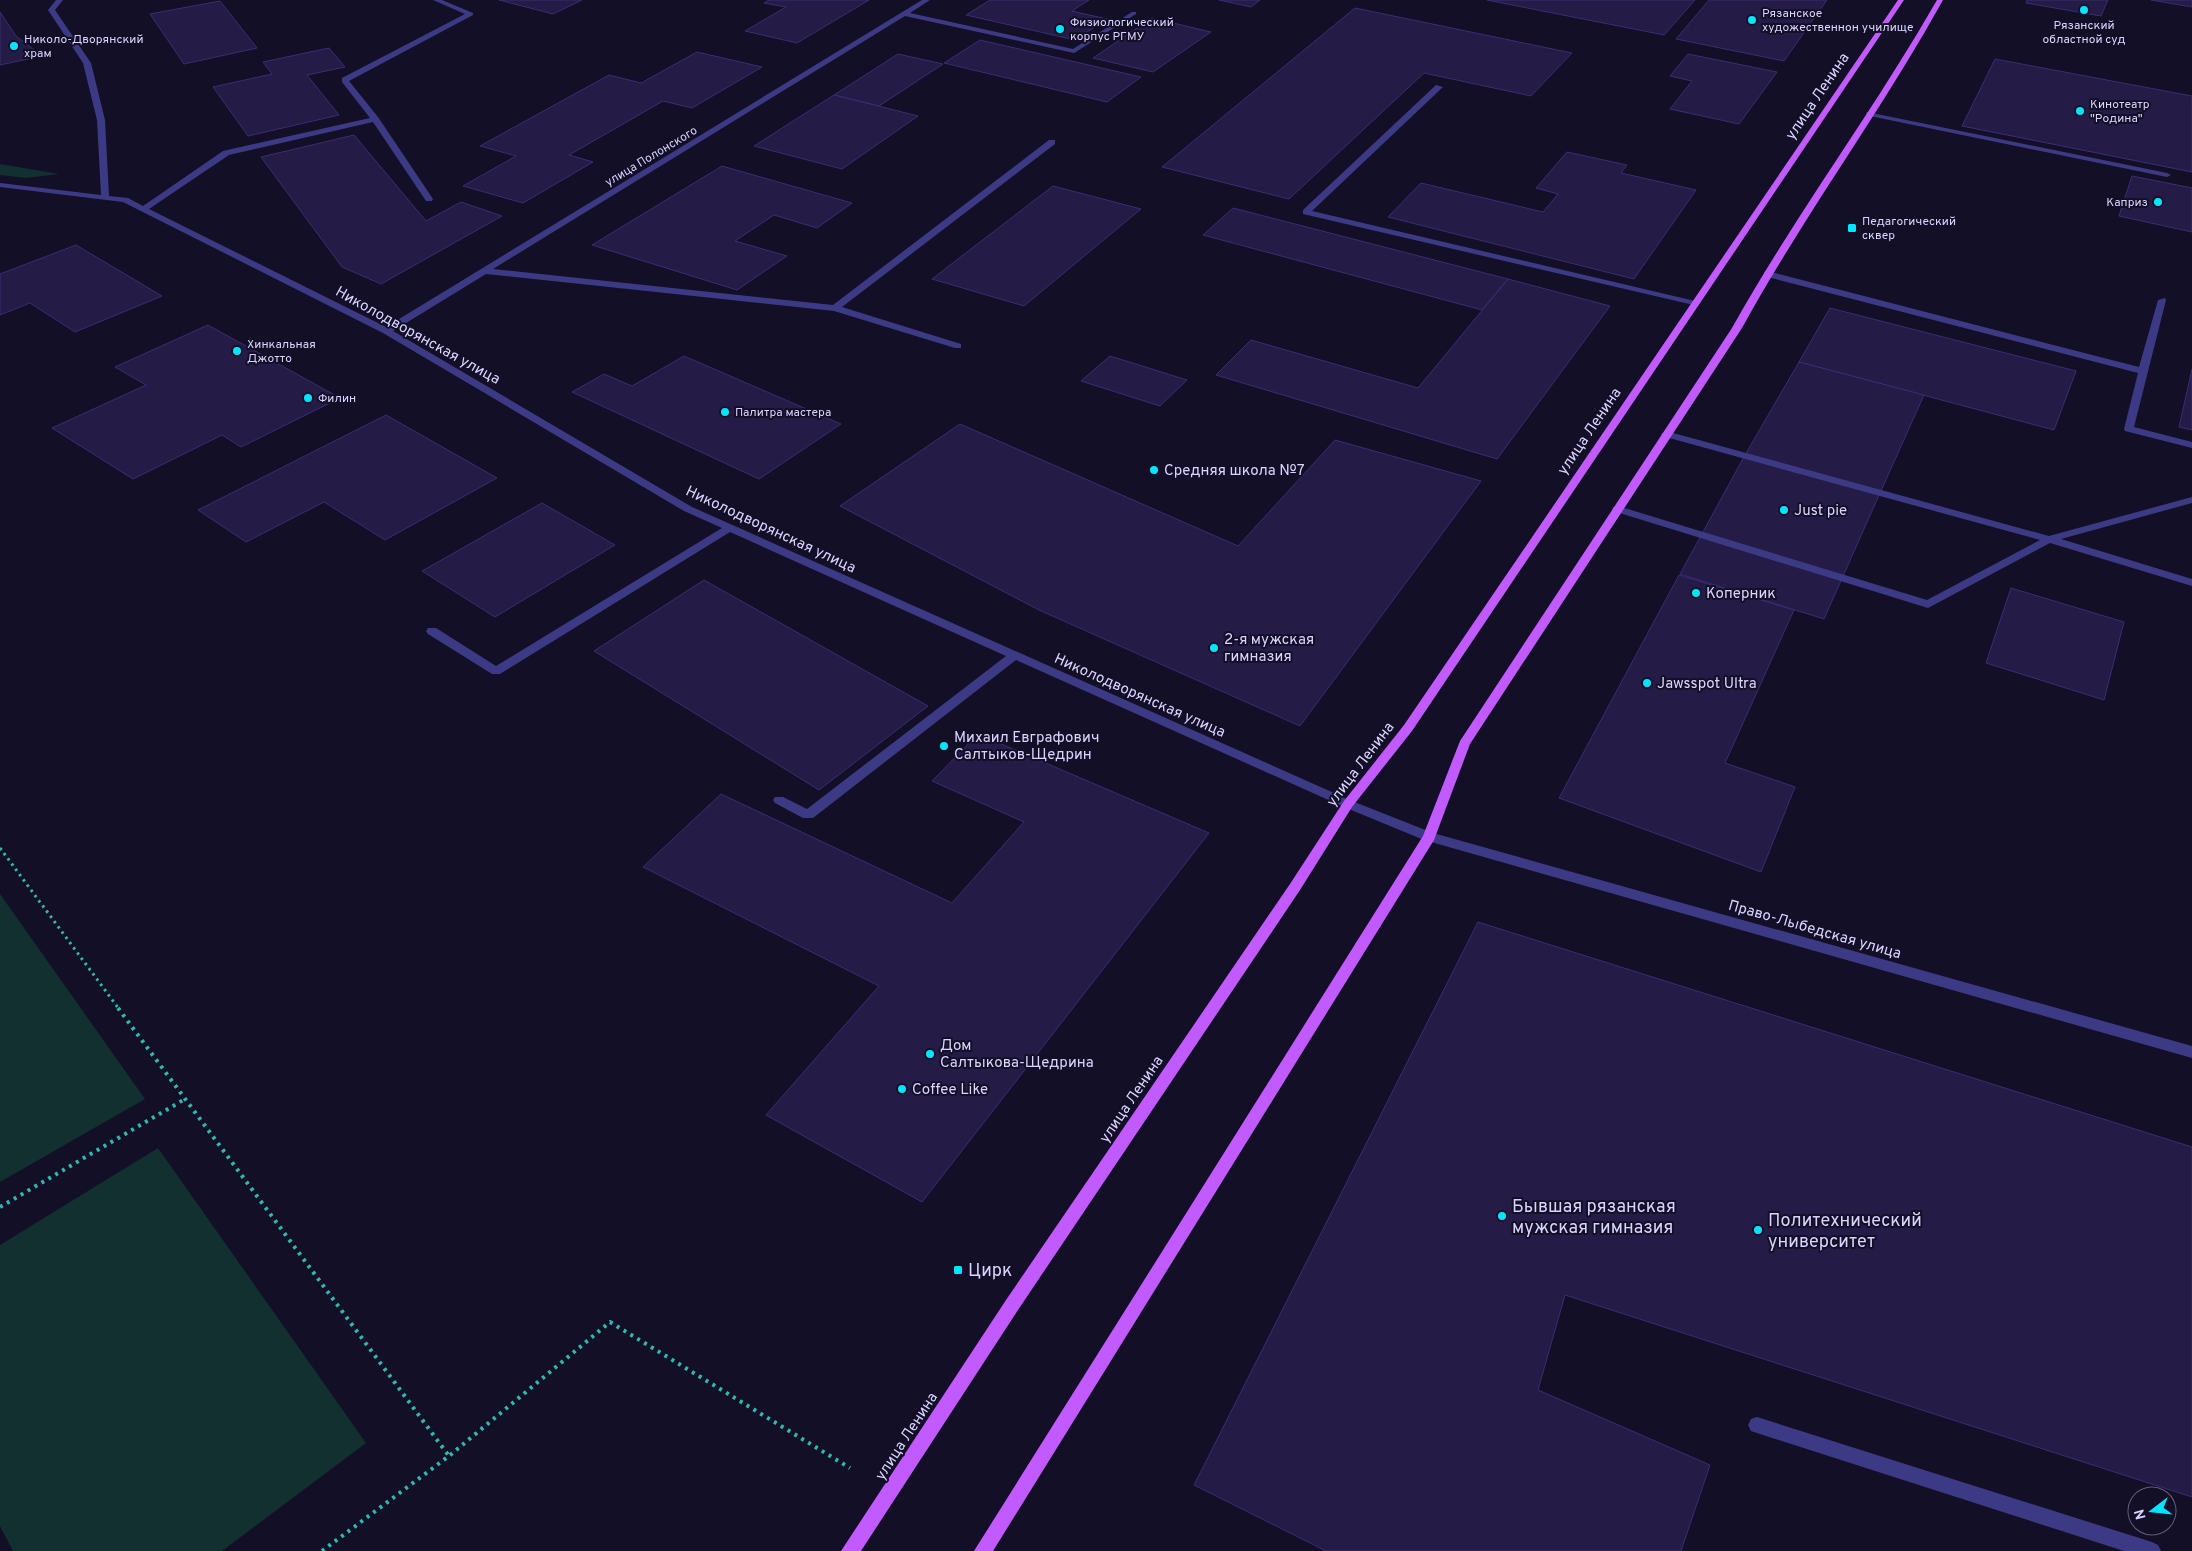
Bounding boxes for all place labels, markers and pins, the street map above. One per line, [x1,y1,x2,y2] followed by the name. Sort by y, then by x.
[2078,4,2090,16] marker: Рязанский областной суд
[1762,6,1914,36] place label: Рязанское художественнон училище
[1746,14,1758,26] marker: Рязанское художественнон училище
[1070,15,1174,45] place label: Физиологический корпус РГМУ
[2043,18,2126,48] place label: Рязанский областной суд
[1054,23,1066,35] marker: Физиологический корпус РГМУ
[24,32,143,62] place label: Николо-Дворянский храм
[8,40,20,52] marker: Николо-Дворянский храм
[2090,97,2150,127] place label: Кинотеатр "Родина"
[2074,105,2086,117] marker: Кинотеатр "Родина"
[2106,195,2148,211] place label: Каприз
[2152,196,2164,208] marker: Каприз
[1862,214,1956,244] place label: Педагогический сквер
[1846,222,1858,234] marker: Педагогический сквер
[247,337,316,367] place label: Хинкальная Джотто
[231,345,243,357] marker: Хинкальная Джотто
[318,391,356,407] place label: Филин
[302,392,314,404] marker: Филин
[735,405,831,421] place label: Палитра мастера
[719,406,731,418] marker: Палитра мастера
[1164,462,1305,481] place label: Средняя школа №7
[1148,464,1160,476] marker: Средняя школа №7
[1794,502,1847,521] place label: Just pie
[1778,504,1790,516] marker: Just pie
[1706,585,1776,604] place label: Коперник
[1690,587,1702,599] marker: Коперник
[1224,631,1314,667] place label: 2-я мужская гимназия
[1208,642,1220,654] marker: 2-я мужская гимназия
[1657,675,1757,694] place label: Jawsspot Ultra
[1641,677,1653,689] marker: Jawsspot Ultra
[954,729,1099,765] place label: Михаил Евграфович Салтыков-Щедрин
[938,740,950,752] marker: Михаил Евграфович Салтыков-Щедрин
[940,1037,1094,1073] place label: Дом Салтыкова-Щедрина
[924,1048,936,1060] marker: Дом Салтыкова-Щедрина
[912,1081,988,1100] place label: Coffee Like
[896,1083,908,1095] marker: Coffee Like
[1512,1196,1676,1240] place label: Бывшая рязанская мужская гимназия
[1496,1210,1508,1222] marker: Бывшая рязанская мужская гимназия
[1768,1210,1922,1254] place label: Политехнический университет
[1752,1224,1764,1236] marker: Политехнический университет
[968,1260,1012,1283] place label: Цирк
[952,1264,964,1276] marker: Цирк

